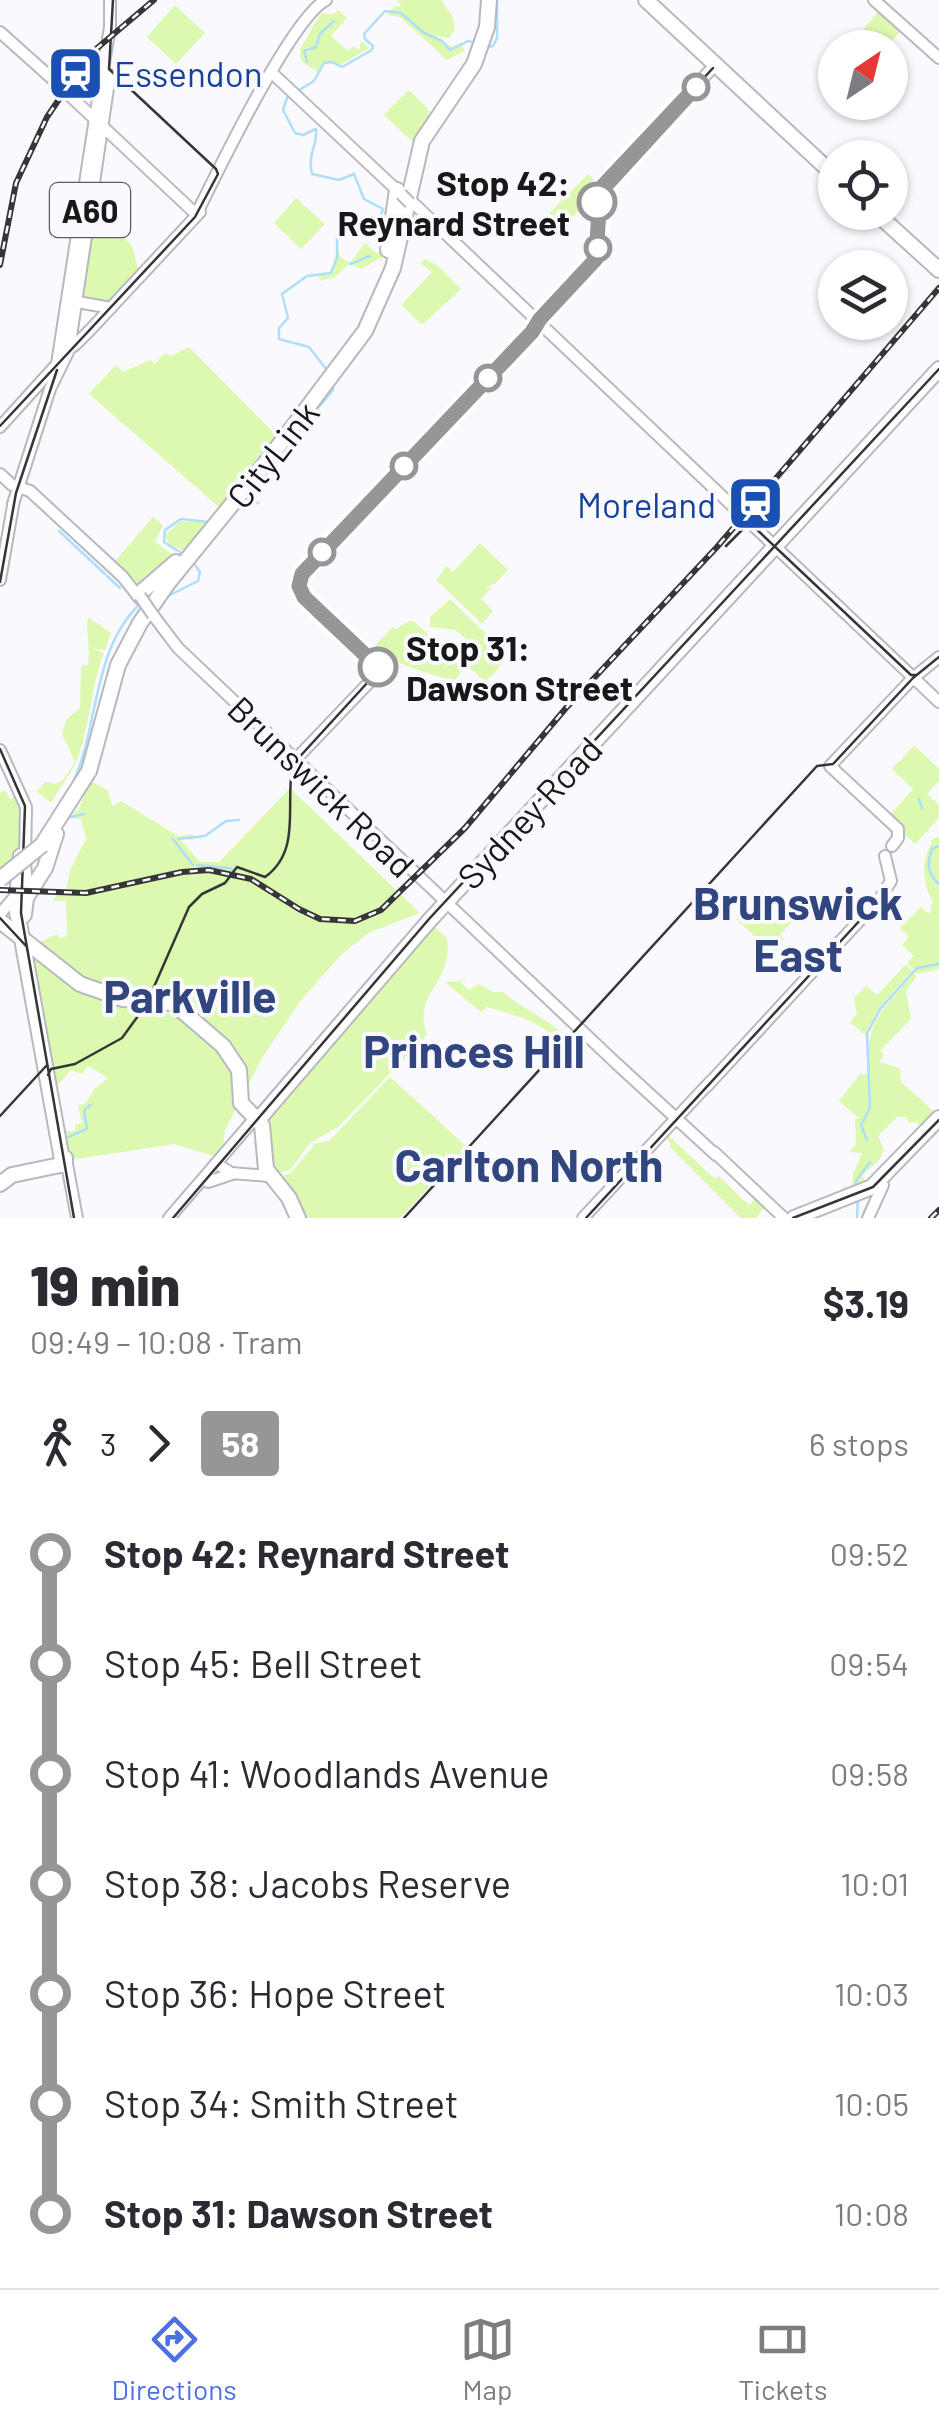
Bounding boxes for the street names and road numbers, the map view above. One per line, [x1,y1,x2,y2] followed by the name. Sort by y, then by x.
[50,183,130,237] road number: A60
[217,392,327,516] street label: CityLink
[220,687,424,885] street label: Brunswick Road
[448,727,610,897] street label: Sydney Road

